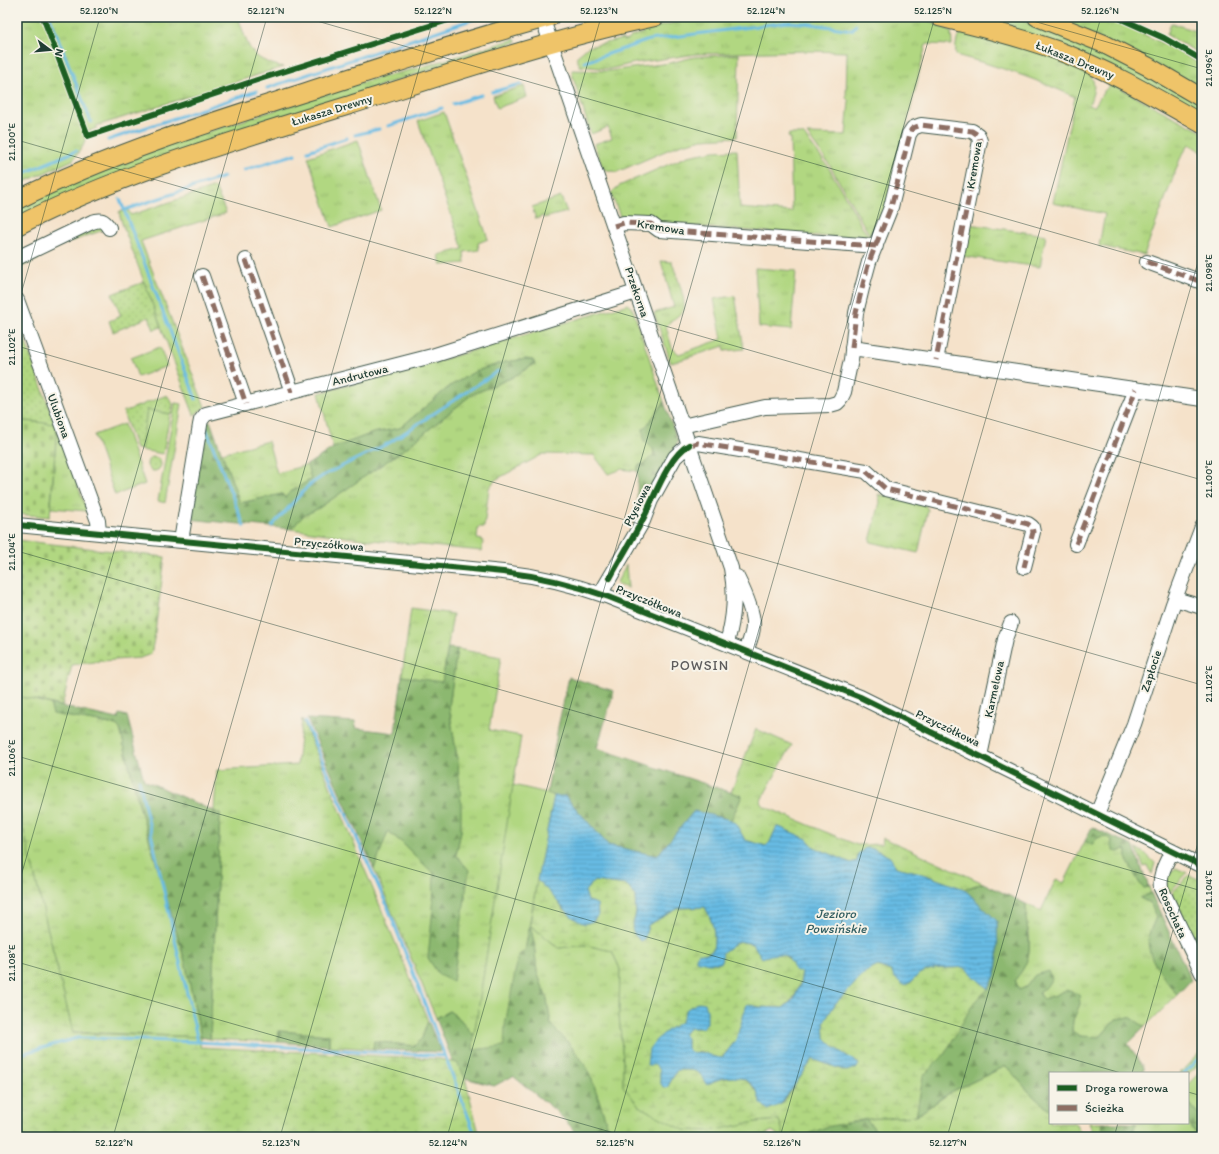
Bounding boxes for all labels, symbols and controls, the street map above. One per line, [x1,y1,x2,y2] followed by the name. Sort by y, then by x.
[80,4,119,17] text: 52.120°N
[247,4,285,17] text: 52.121°N
[414,4,452,17] text: 52.122°N
[580,4,618,17] text: 52.123°N
[747,4,786,17] text: 52.124°N
[914,4,952,17] text: 52.125°N
[1081,4,1119,17] text: 52.126°N
[30,30,70,70] north arrow
[1034,38,1117,82] street label: Łukasza Drewny
[52,47,66,58] text: N
[1202,49,1215,87] text: 21.096°E
[290,91,374,129] street label: Łukasza Drewny
[5,123,18,161] text: 21.100°E
[963,139,985,190] street label: Kremowa
[636,216,687,238] street label: Kremowa
[1202,254,1215,292] text: 21.098°E
[622,265,652,320] street label: Przekorna
[5,328,18,365] text: 21.102°E
[331,361,390,389] street label: Andrutowa
[44,392,74,441] street label: Ulubiona
[1202,460,1215,498] text: 21.100°E
[620,481,654,529] street label: Ptysiowa
[5,533,18,571] text: 21.104°E
[294,534,364,554] street label: Przyczółkowa
[614,581,684,621] street label: Przyczółkowa
[1138,648,1164,694] street label: Zapłocie
[671,657,729,674] district label: POWSIN
[981,658,1007,719] street label: Karmelowa
[1202,665,1215,702] text: 21.102°E
[914,706,983,750] street label: Przyczółkowa
[5,739,18,776] text: 21.106°E
[1202,870,1215,908] text: 21.104°E
[1156,886,1191,941] street label: Rosochata
[805,906,867,936] water label: Jezioro Powsińskie
[5,944,18,982] text: 21.108°E
[1049,1072,1189,1124] legend
[1085,1081,1169,1095] text: Droga rowerowa
[1085,1101,1125,1115] text: Ścieżka
[95,1136,133,1149] text: 52.122°N
[262,1136,300,1149] text: 52.123°N
[429,1136,468,1149] text: 52.124°N
[596,1136,634,1149] text: 52.125°N
[763,1136,801,1149] text: 52.126°N
[929,1136,967,1149] text: 52.127°N

